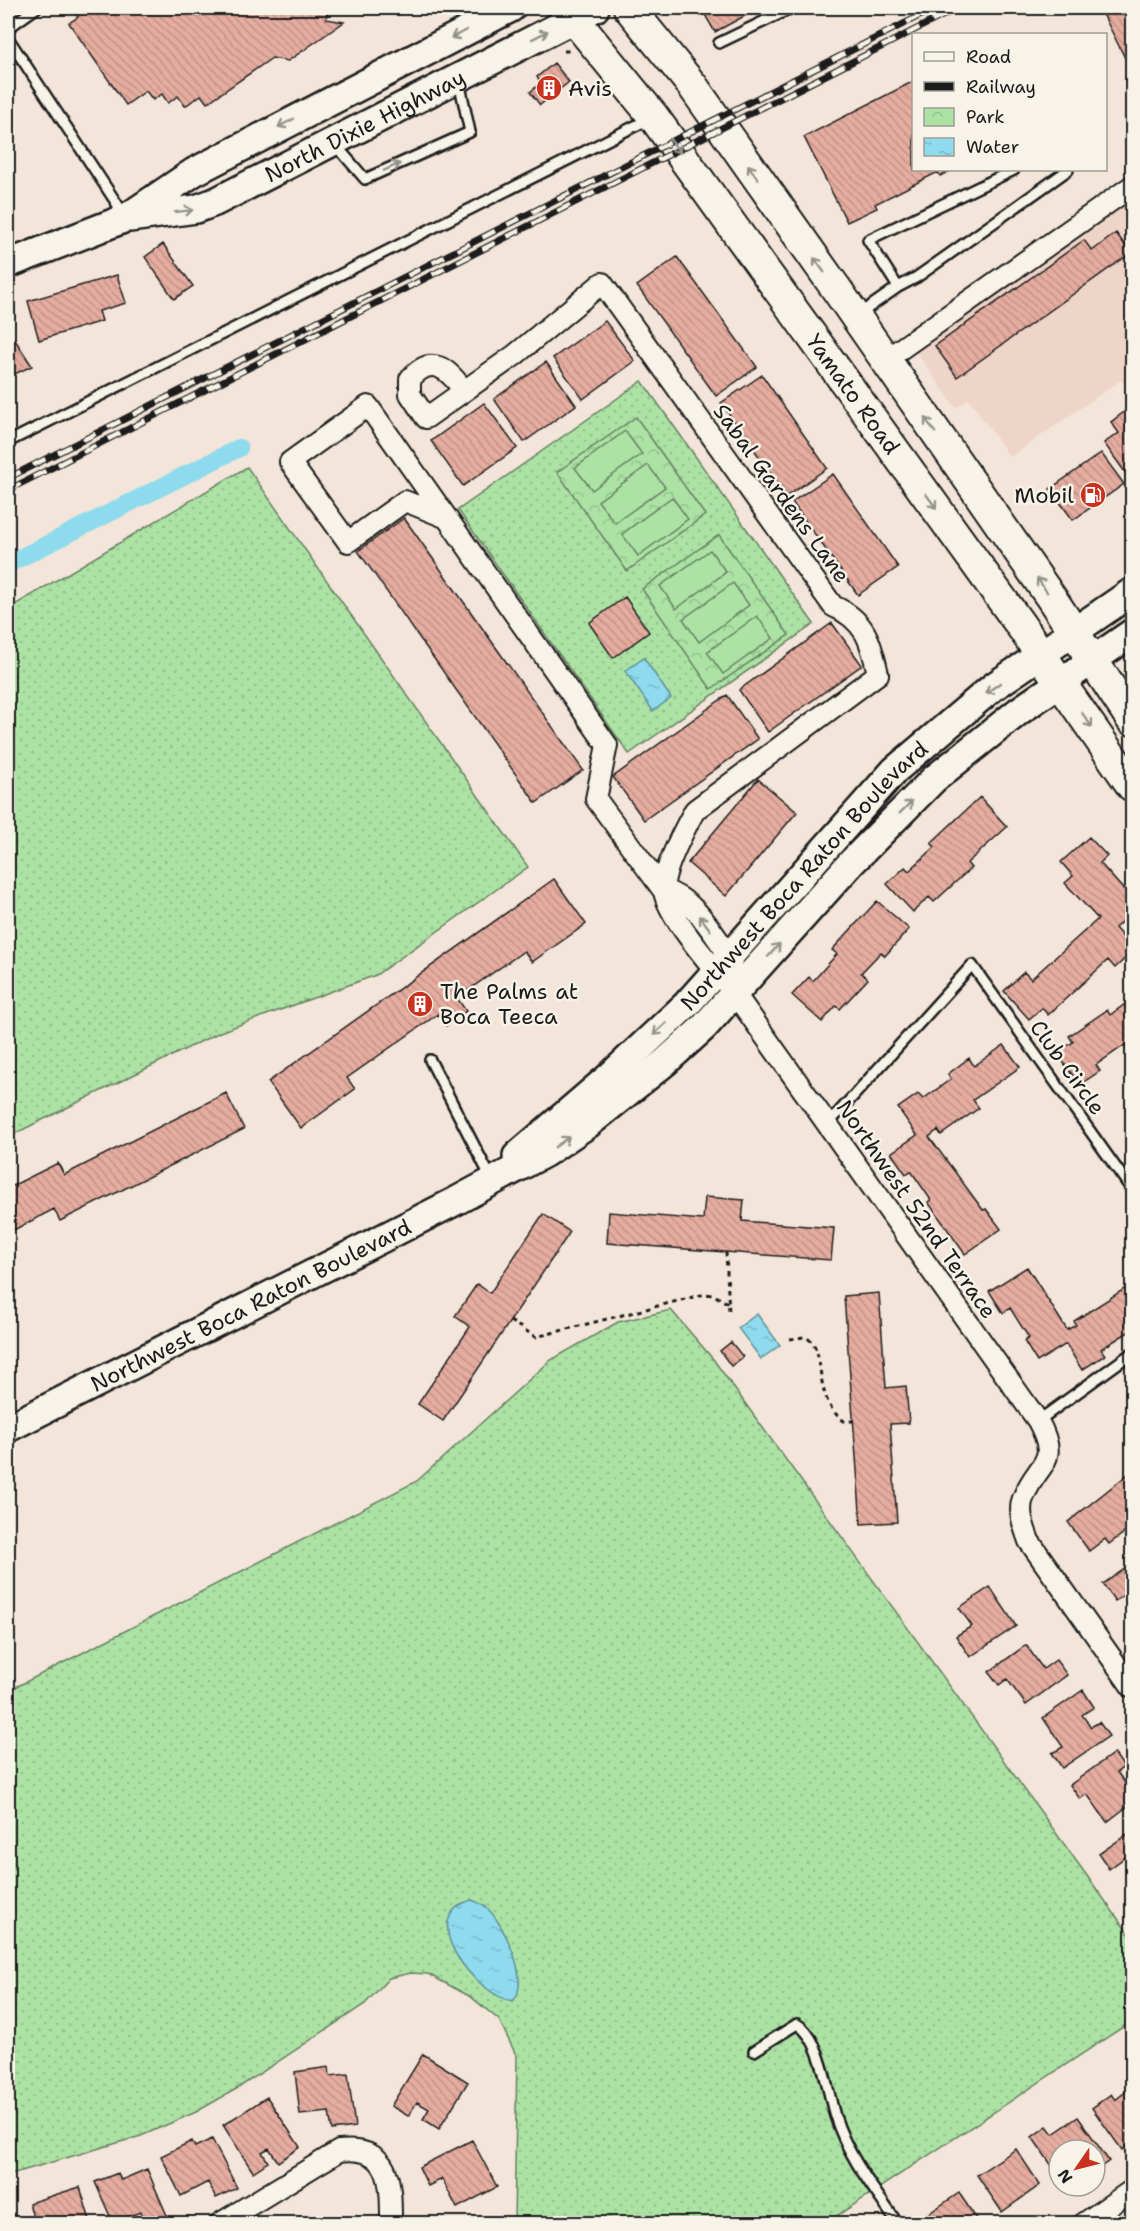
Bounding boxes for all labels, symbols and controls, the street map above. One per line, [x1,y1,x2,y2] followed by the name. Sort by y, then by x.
[451,28,468,40] one-way arrow
[531,29,548,41] one-way arrow
[912,33,1107,171] legend
[966,45,1011,69] text: Road
[260,63,470,189] street label: North Dixie Highway
[534,73,564,103] building icon: Avis
[568,74,612,103] place label: Avis
[966,75,1036,99] text: Railway
[966,105,1005,129] text: Park
[278,117,295,129] one-way arrow
[966,135,1019,159] text: Water
[669,138,681,154] one-way arrow
[382,161,401,172] one-way arrow
[747,165,760,181] one-way arrow
[174,205,193,216] one-way arrow
[813,257,825,273] one-way arrow
[800,328,906,460] street label: Yamato Road
[707,398,856,589] street label: Sabal Gardens Lane
[924,418,936,434] one-way arrow
[1078,480,1108,510] fuel station icon: Mobil
[1014,481,1074,510] place label: Mobil
[925,492,937,508] one-way arrow
[1036,577,1048,593] one-way arrow
[985,682,1001,694] one-way arrow
[1081,711,1093,727] one-way arrow
[674,734,934,1017] street label: Northwest Boca Raton Boulevard
[899,799,914,814] one-way arrow
[698,916,711,932] one-way arrow
[767,943,781,958] one-way arrow
[440,977,578,1031] place label: The Palms at Boca Teeca
[405,989,435,1019] building icon: The Palms at Boca Teeca
[1023,1014,1112,1121] street label: Club Circle
[653,1022,668,1036] one-way arrow
[830,1094,1003,1324] street label: Northwest 52nd Terrace
[553,1136,570,1148] one-way arrow
[86,1212,416,1399] street label: Northwest Boca Raton Boulevard
[1047,2138,1107,2198] north arrow
[1053,2165,1077,2188] text: N

